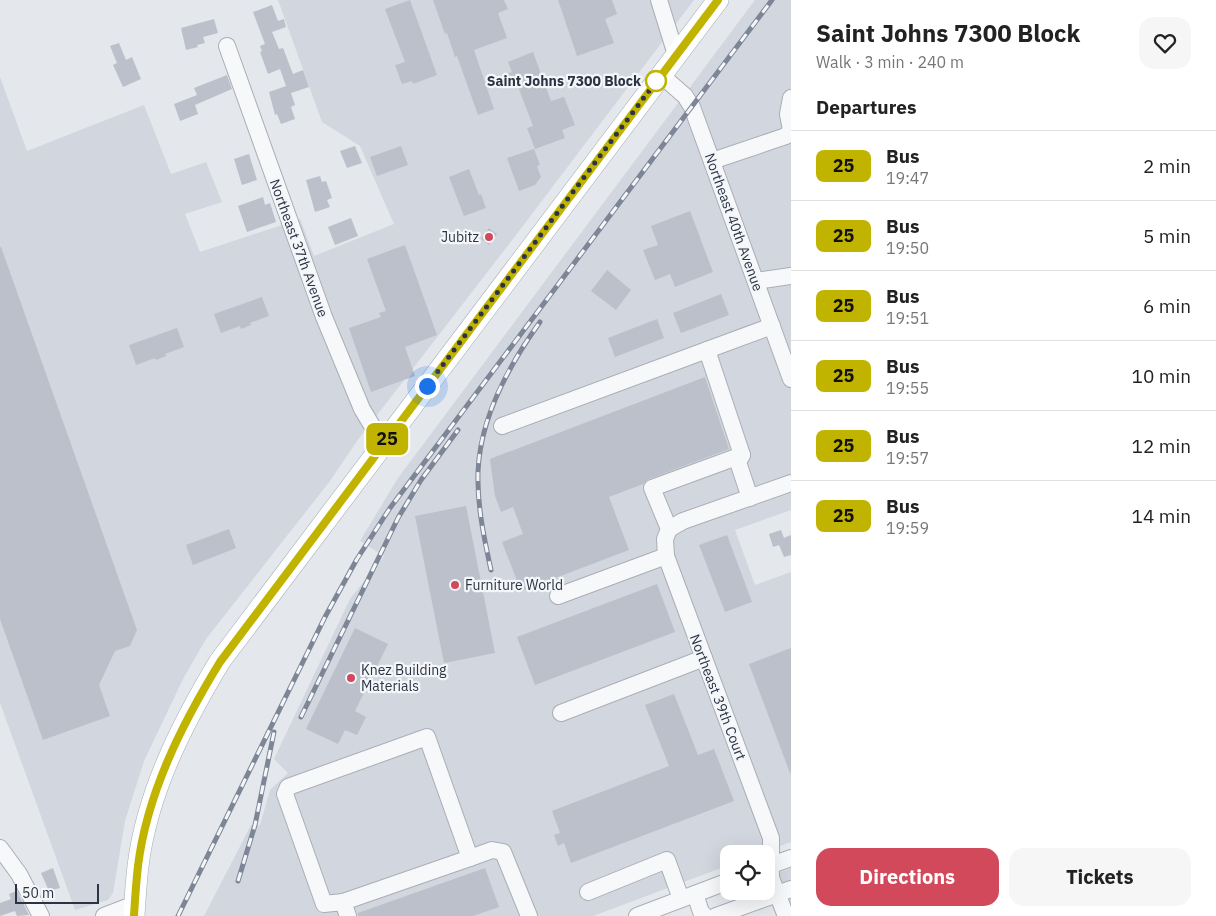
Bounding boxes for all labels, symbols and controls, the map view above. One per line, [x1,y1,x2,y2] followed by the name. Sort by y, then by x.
[816,17,1080,49] text: Saint Johns 7300 Block
[1139,17,1191,69] button: heart
[816,52,964,72] text: Walk · 3 min · 240 m
[645,70,667,92] marker: Saint Johns 7300 Block
[487,72,642,90] place label: Saint Johns 7300 Block
[816,95,916,119] text: Departures
[886,144,920,168] text: Bus
[701,151,767,294] street label: Northeast 40th Avenue
[833,154,854,177] text: 25
[1143,154,1191,178] text: 2 min
[886,168,929,188] text: 19:47
[266,177,332,320] street label: Northeast 37th Avenue
[886,214,920,238] text: Bus
[833,224,854,247] text: 25
[1143,224,1191,248] text: 5 min
[441,228,480,246] place label: Jubitz
[483,231,495,243] marker: Jubitz
[886,238,929,258] text: 19:50
[886,284,920,308] text: Bus
[833,294,854,317] text: 25
[1143,294,1191,318] text: 6 min
[886,308,929,328] text: 19:51
[886,354,920,378] text: Bus
[833,364,854,387] text: 25
[1132,364,1191,388] text: 10 min
[415,374,440,399] your location
[886,378,929,398] text: 19:55
[364,423,410,455] line badge: 25
[886,424,920,448] text: Bus
[376,427,398,450] text: 25
[833,434,854,457] text: 25
[1132,434,1191,458] text: 12 min
[886,448,929,468] text: 19:57
[886,494,920,518] text: Bus
[833,504,854,527] text: 25
[1132,504,1191,528] text: 14 min
[886,518,929,538] text: 19:59
[465,576,563,594] place label: Furniture World
[449,579,461,591] marker: Furniture World
[686,631,750,763] street label: Northeast 39th Court
[361,661,447,695] place label: Knez Building Materials
[345,672,357,684] marker: Knez Building Materials
[720,845,775,900] map controls
[720,845,775,900] button: locate
[816,848,999,906] button: Directions
[1009,848,1191,906] button: Tickets
[15,881,99,904] scale bar
[22,884,54,902] text: 50 m

